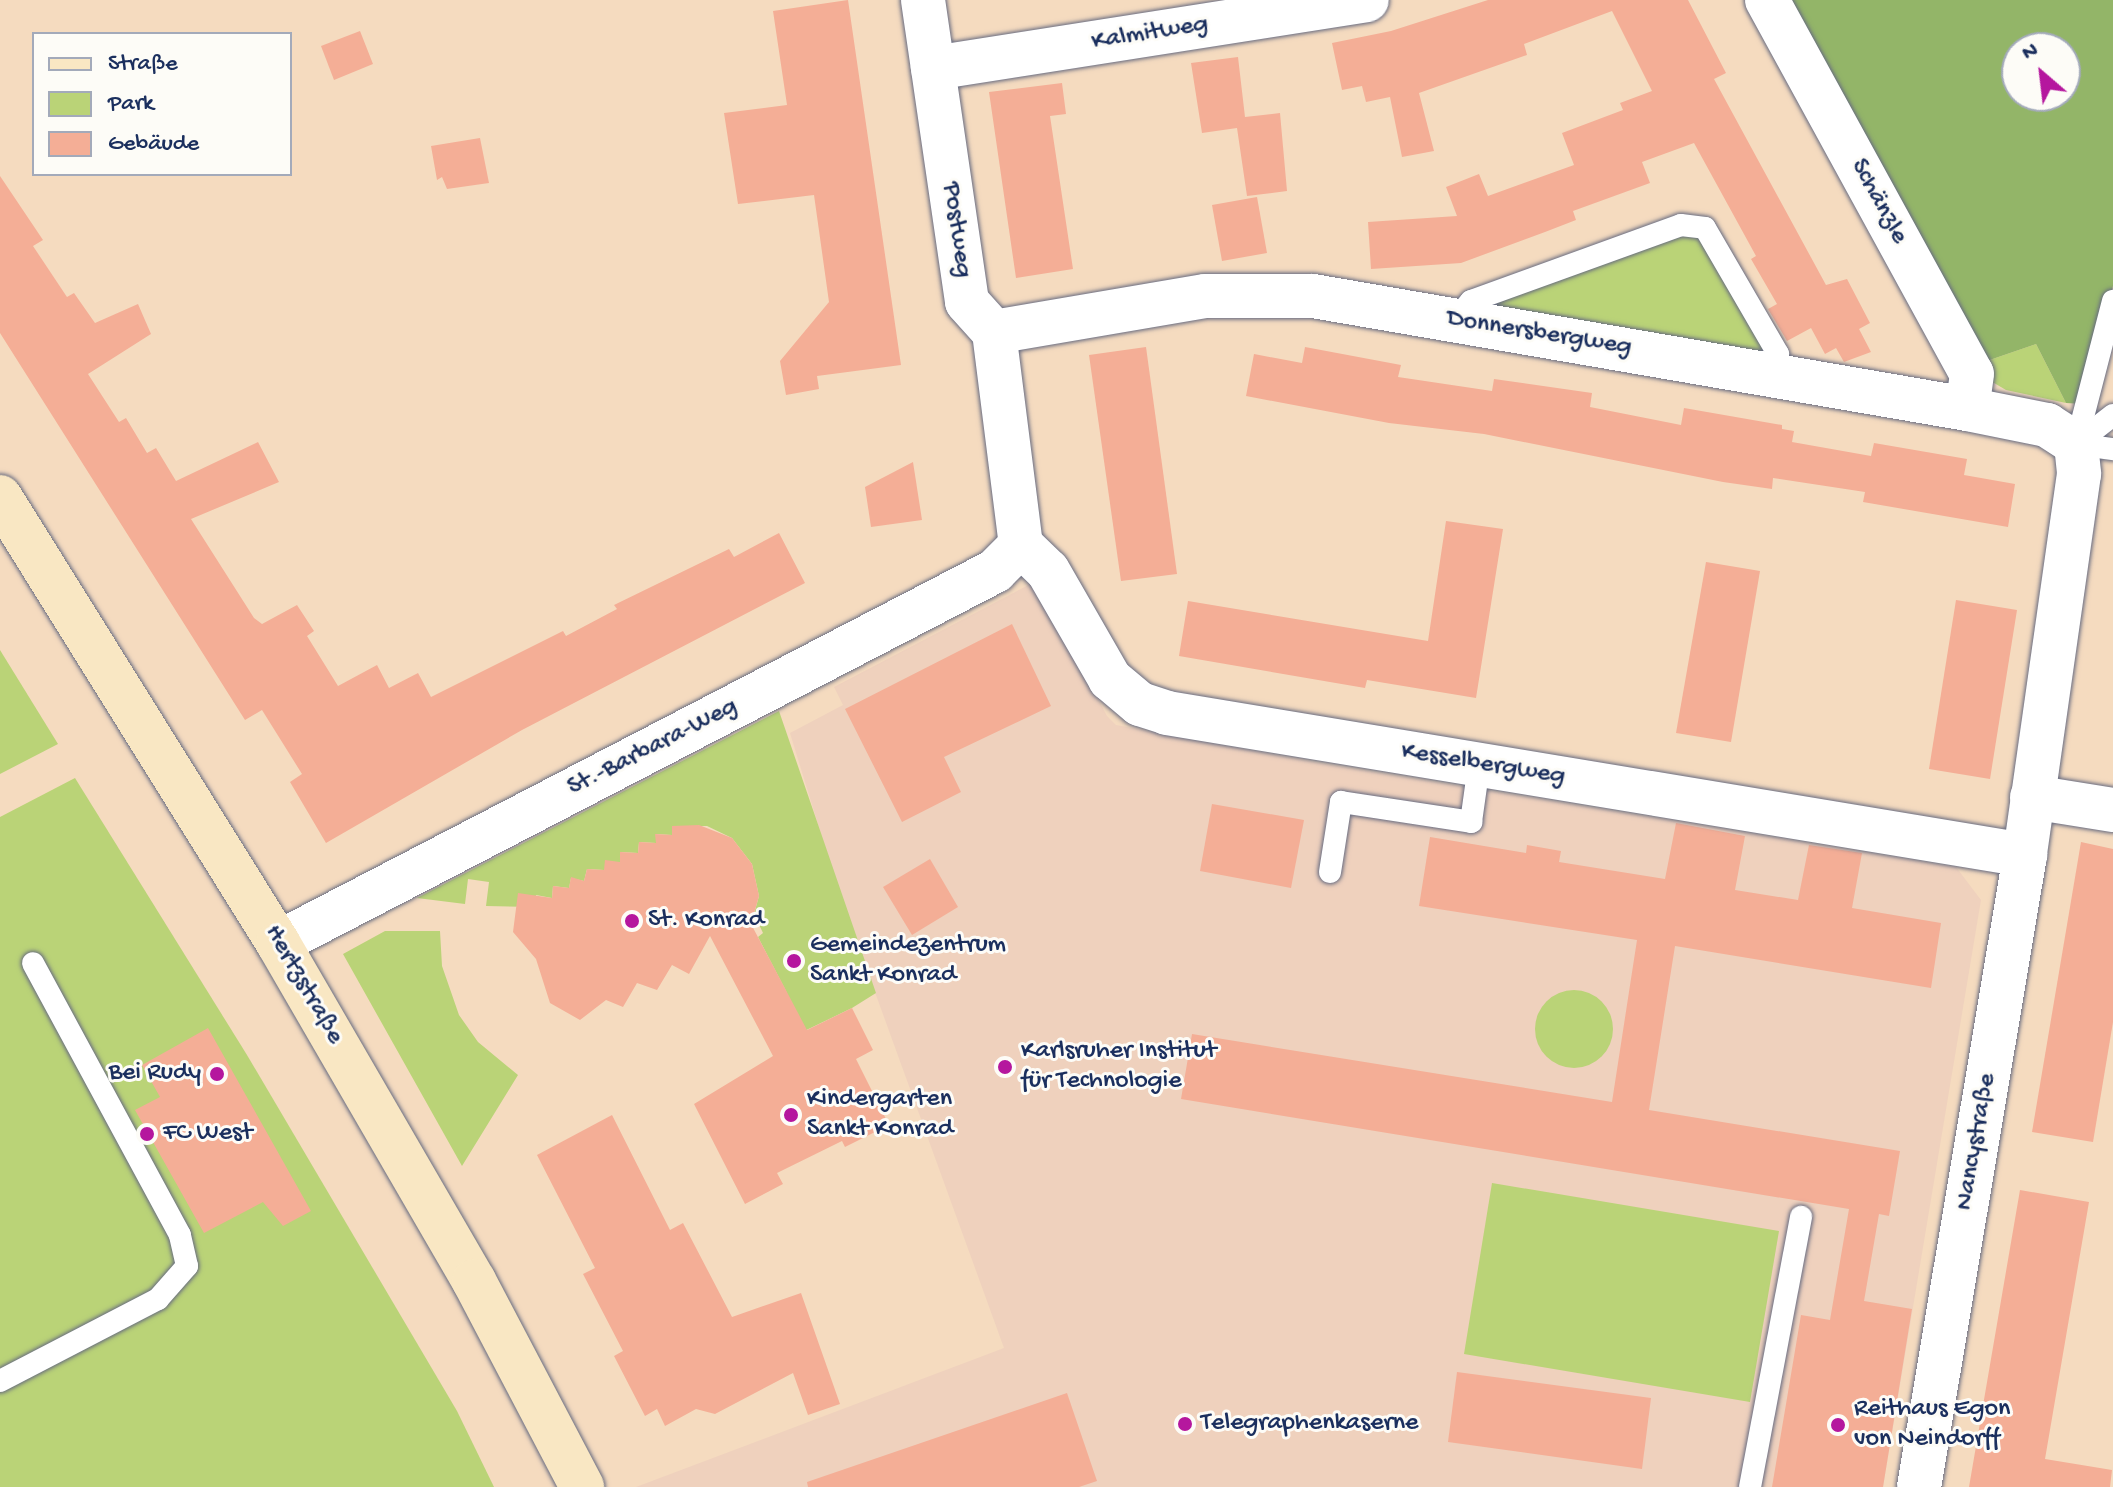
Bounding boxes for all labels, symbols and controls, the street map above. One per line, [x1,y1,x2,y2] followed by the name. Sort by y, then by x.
[1090,9,1210,59] street label: Kalmitweg
[32,32,292,176] legend
[2001,32,2081,112] north arrow
[2018,38,2043,67] text: N
[108,50,178,79] text: Straße
[108,90,154,119] text: Park
[108,130,199,159] text: Gebäude
[1842,154,1914,250] street label: Schänzle
[934,180,978,280] street label: Postweg
[1444,304,1634,364] street label: Donnersbergweg
[563,692,743,804] street label: St.-Barbara-Weg
[1399,737,1567,793] street label: Kesselbergweg
[648,905,764,937] place label: St. Konrad
[623,912,641,930] marker: St. Konrad
[256,920,350,1050] street label: Hertzstraße
[810,930,1006,992] place label: Gemeindezentrum Sankt Konrad
[785,952,803,970] marker: Gemeindezentrum Sankt Konrad
[1021,1036,1216,1098] place label: Karlsruher Institut für Technologie
[109,1058,201,1090] place label: Bei Rudy
[996,1058,1014,1076] marker: Karlsruher Institut für Technologie
[208,1065,226,1083] marker: Bei Rudy
[1950,1071,2004,1213] street label: Nancystraße
[807,1084,953,1146] place label: Kindergarten Sankt Konrad
[782,1106,800,1124] marker: Kindergarten Sankt Konrad
[163,1118,252,1150] place label: FC West
[138,1125,156,1143] marker: FC West
[1854,1394,2010,1456] place label: Reithaus Egon von Neindorff
[1201,1408,1419,1440] place label: Telegraphenkaserne
[1176,1415,1194,1433] marker: Telegraphenkaserne
[1829,1416,1847,1434] marker: Reithaus Egon von Neindorff

